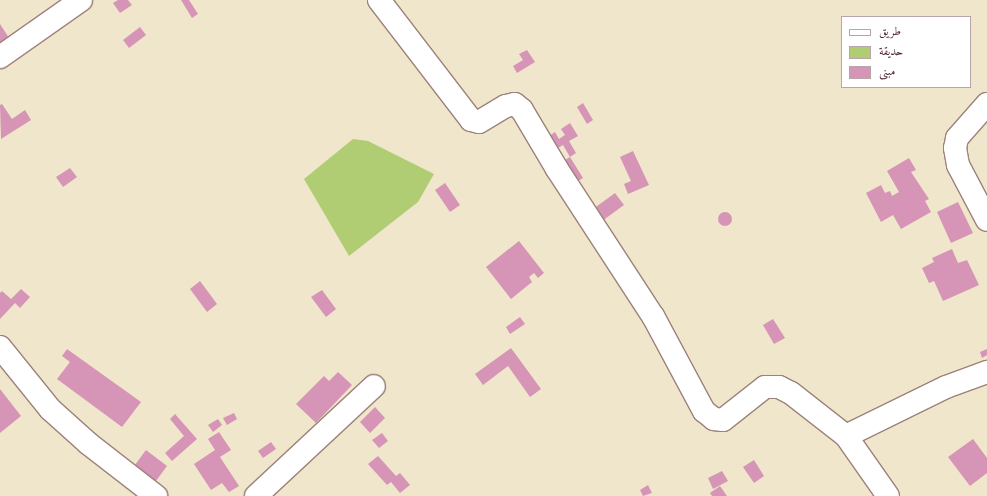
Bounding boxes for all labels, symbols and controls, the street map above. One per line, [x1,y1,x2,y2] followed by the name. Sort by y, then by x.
[841,16,971,88] legend
[879,24,901,38] text: طريق
[879,44,903,58] text: حديقة
[879,64,895,78] text: مبنى

